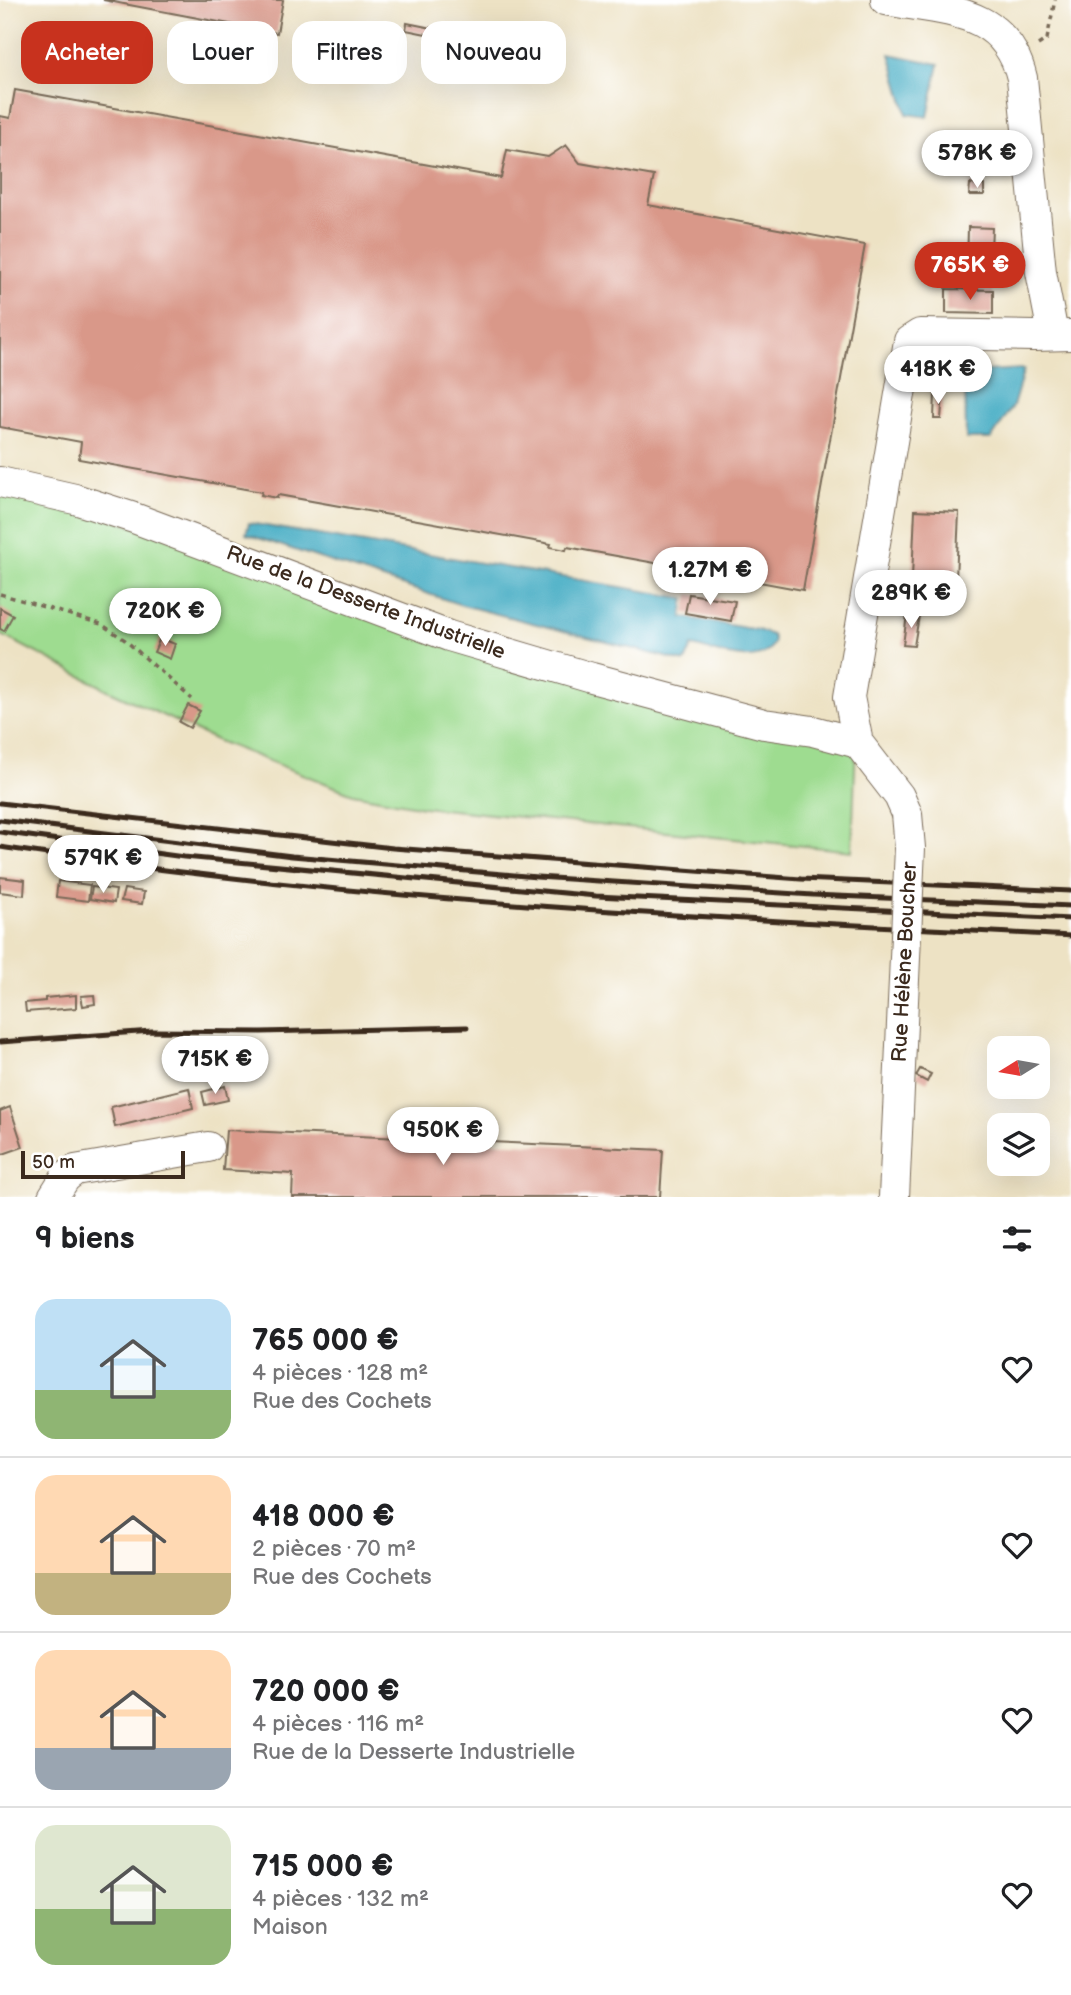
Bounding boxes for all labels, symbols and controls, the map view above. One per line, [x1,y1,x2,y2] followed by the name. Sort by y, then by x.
[21,21,153,84] chip: Acheter
[167,21,278,84] chip: Louer
[292,21,407,84] chip: Filtres
[421,21,566,84] chip: Nouveau
[920,130,1034,190] pin: 578K €
[938,139,1016,167] text: 578K €
[913,243,1027,302] pin: 765K €
[931,251,1009,279] text: 765K €
[881,346,995,406] pin: 418K €
[900,355,976,383] text: 418K €
[223,540,509,665] street label: Rue de la Desserte Industrielle
[645,548,775,607] pin: 1.27M €
[668,556,752,584] text: 1.27M €
[854,570,968,630] pin: 289K €
[871,579,951,607] text: 289K €
[108,588,222,648] pin: 720K €
[125,597,205,625] text: 720K €
[46,836,160,895] pin: 579K €
[64,844,142,872] text: 579K €
[887,861,922,1063] street label: Rue Hélène Boucher
[158,1036,272,1096] pin: 715K €
[987,1036,1050,1099] north arrow
[987,1036,1050,1176] map controls
[178,1045,252,1073] text: 715K €
[386,1108,500,1167] pin: 950K €
[987,1113,1050,1176] button: layers
[403,1116,483,1144] text: 950K €
[21,1148,186,1180] scale bar
[32,1151,75,1174] text: 50 m
[998,1220,1036,1258] icon: filters
[35,1221,134,1257] text: 9 biens
[252,1323,399,1359] text: 765 000 €
[91,1327,175,1411] icon: home
[998,1350,1036,1388] icon: heart
[252,1359,428,1387] text: 4 pièces · 128 m²
[252,1387,432,1415] text: Rue des Cochets
[252,1499,395,1535] text: 418 000 €
[91,1503,175,1587] icon: home
[998,1526,1036,1564] icon: heart
[252,1535,416,1563] text: 2 pièces · 70 m²
[252,1563,432,1591] text: Rue des Cochets
[252,1674,400,1710] text: 720 000 €
[91,1678,175,1762] icon: home
[998,1701,1036,1739] icon: heart
[252,1710,424,1738] text: 4 pièces · 116 m²
[252,1738,575,1766] text: Rue de la Desserte Industrielle
[252,1849,393,1885] text: 715 000 €
[91,1853,175,1937] icon: home
[998,1876,1036,1914] icon: heart
[252,1885,429,1913] text: 4 pièces · 132 m²
[252,1913,328,1941] text: Maison

